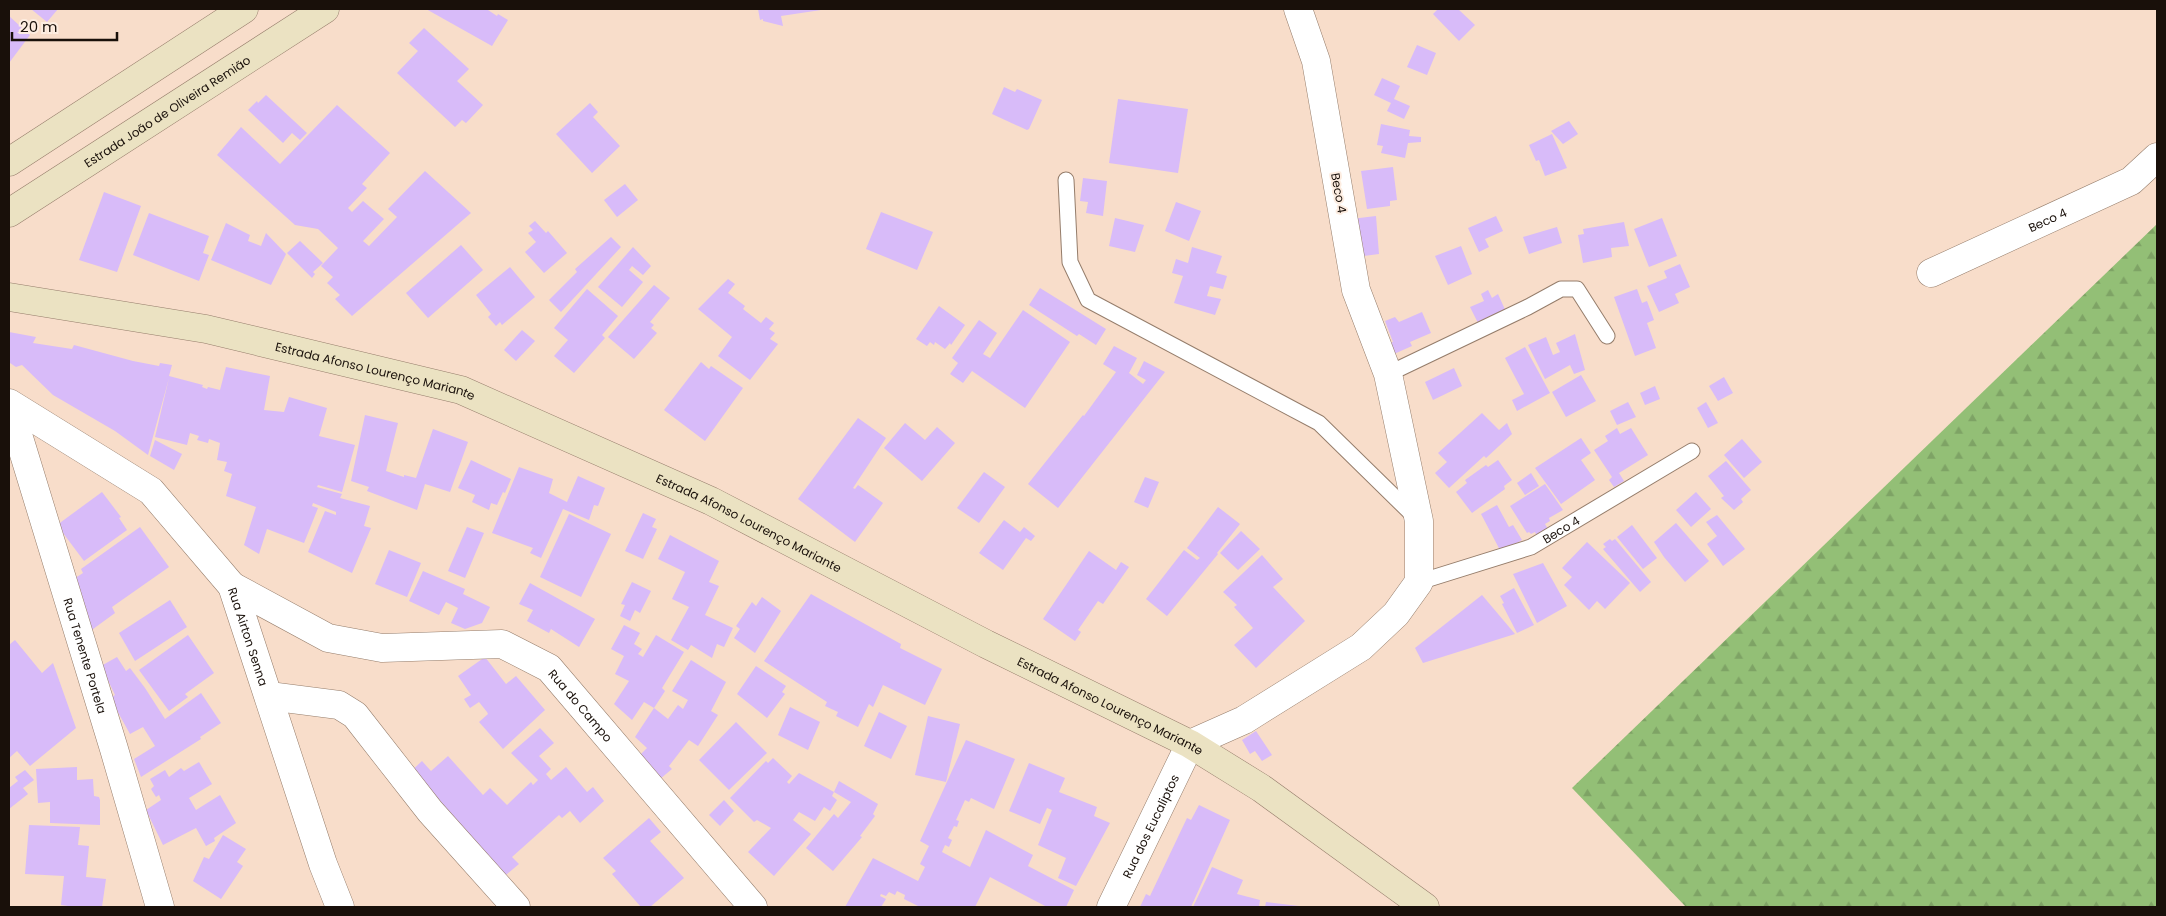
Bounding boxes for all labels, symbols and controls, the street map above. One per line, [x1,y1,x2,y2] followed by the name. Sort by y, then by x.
[12,10,118,42] scale bar
[20,16,58,37] text: 20 m
[80,51,254,171] street label: Estrada João de Oliveira Remião
[1327,172,1351,215] street label: Beco 4
[2025,203,2070,236] street label: Beco 4
[274,337,478,404] street label: Estrada Afonso Lourenço Mariante
[654,469,845,576] street label: Estrada Afonso Lourenço Mariante
[1539,511,1583,547] street label: Beco 4
[224,585,273,688] street label: Rua Airton Senna
[60,596,111,716] street label: Rua Tenente Portela
[1015,652,1207,759] street label: Estrada Afonso Lourenço Mariante
[545,665,617,746] street label: Rua do Campo
[1118,771,1183,881] street label: Rua dos Eucaliptos

